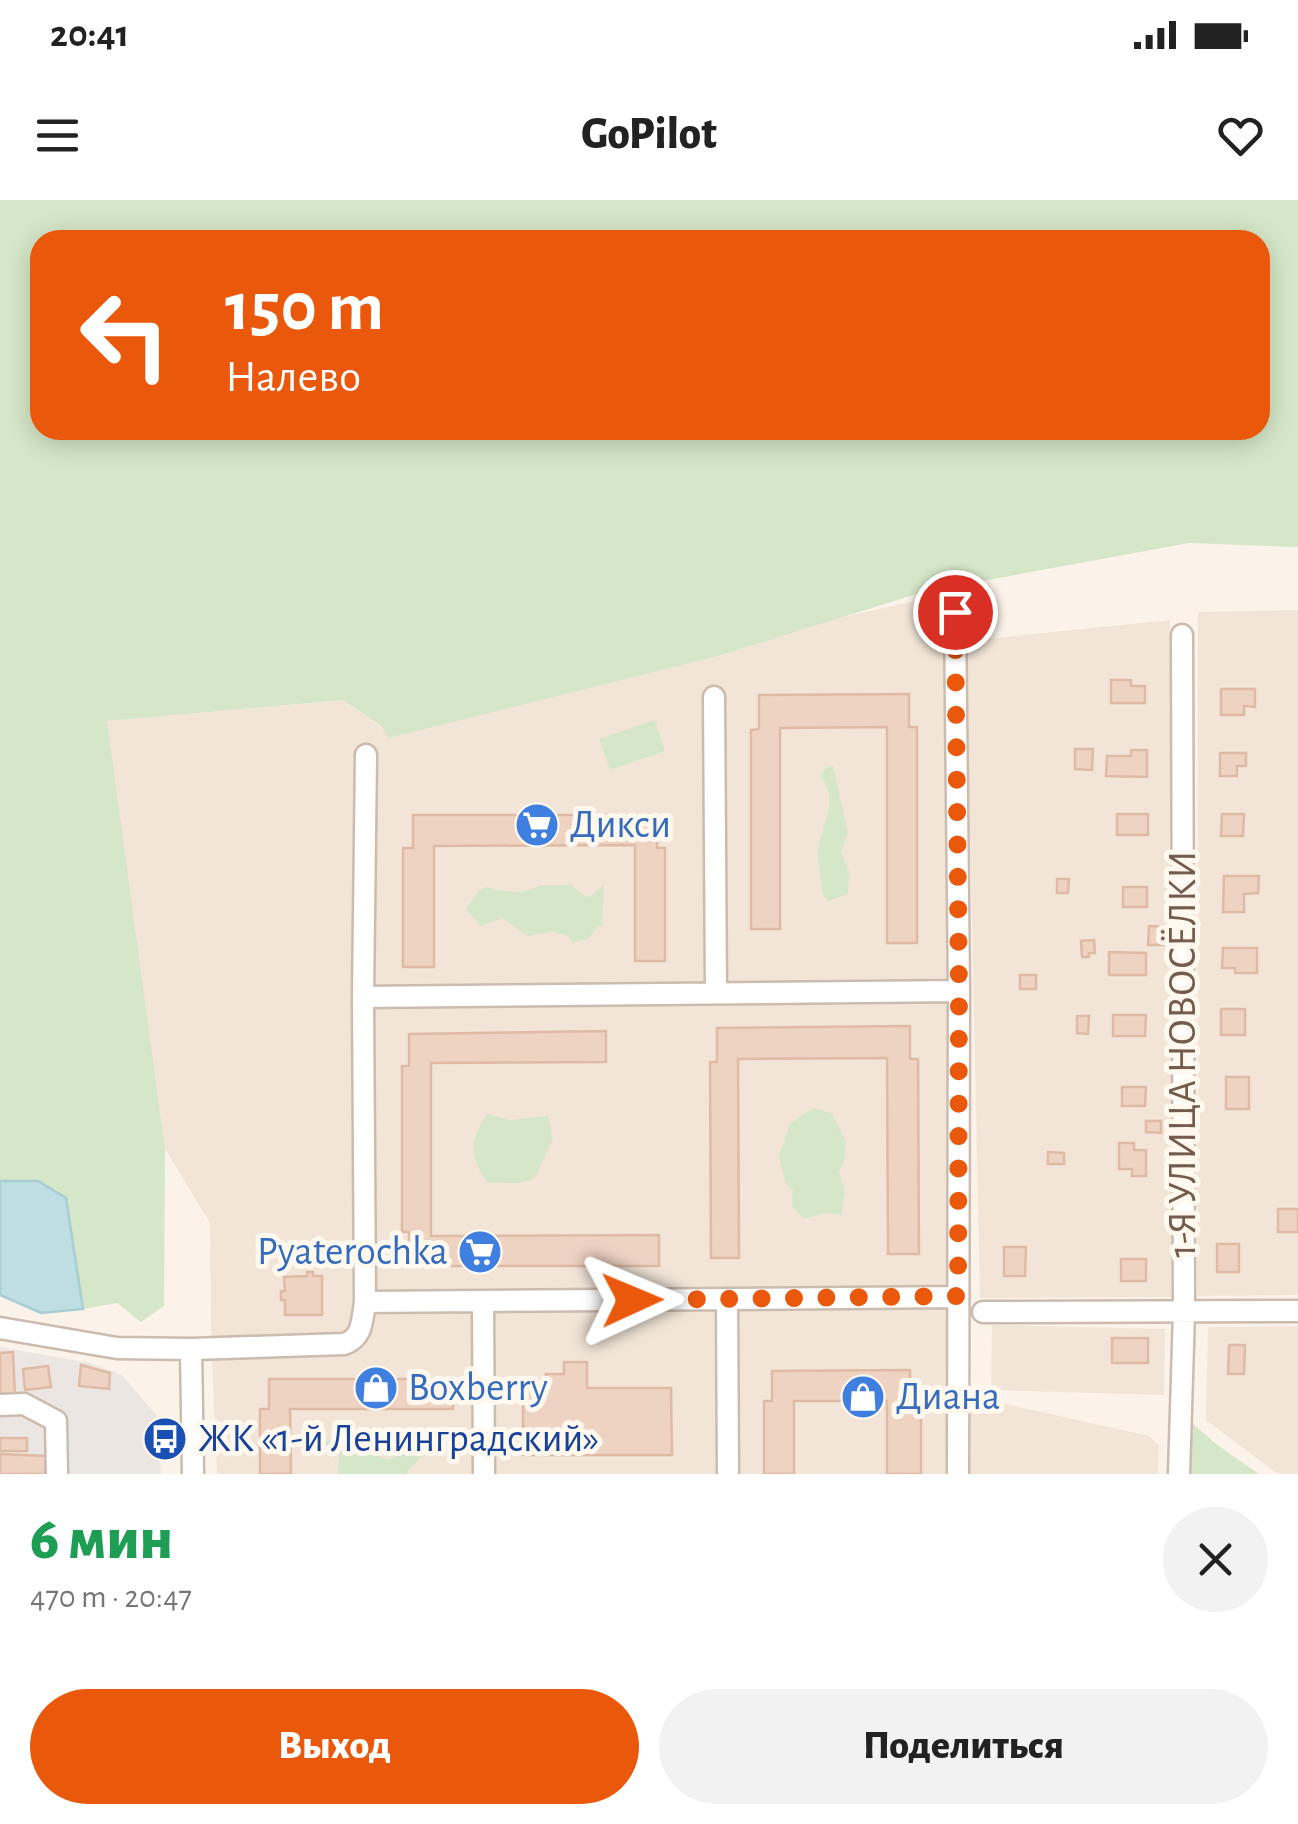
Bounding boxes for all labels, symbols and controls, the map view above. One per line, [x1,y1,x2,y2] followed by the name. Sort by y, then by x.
[50,16,129,54] text: 20:41
[30,108,85,163] icon: menu
[1213,108,1268,163] icon: heart
[581,112,717,157] text: GoPilot
[60,270,190,400] icon: left
[225,273,384,343] text: 150 m
[225,355,361,400] text: Налево
[913,570,998,655] pin
[928,585,983,640] icon: arrive
[514,802,560,848] supermarket icon: Дикси
[570,805,671,845] place label: Дикси
[1161,850,1203,1258] street label: 1-Я УЛИЦА НОВОСЁЛКИ
[457,1229,503,1275] supermarket icon: Pyaterochka
[257,1232,448,1272] place label: Pyaterochka
[580,1248,684,1352] position arrow
[353,1365,399,1411] shop icon: Boxberry
[408,1368,548,1408] place label: Boxberry
[840,1374,886,1420] shop icon: Диана
[896,1377,1000,1417] place label: Диана
[142,1416,188,1462] bus stop icon: ЖК «1-й Ленинградский»
[198,1419,599,1459] place label: ЖК «1-й Ленинградский»
[1163,1507,1268,1612] button: close
[30,1510,173,1570] text: 6 мин
[30,1581,192,1613] text: 470 m · 20:47
[30,1689,639,1804] button: Выход
[659,1689,1268,1804] button: Поделиться

